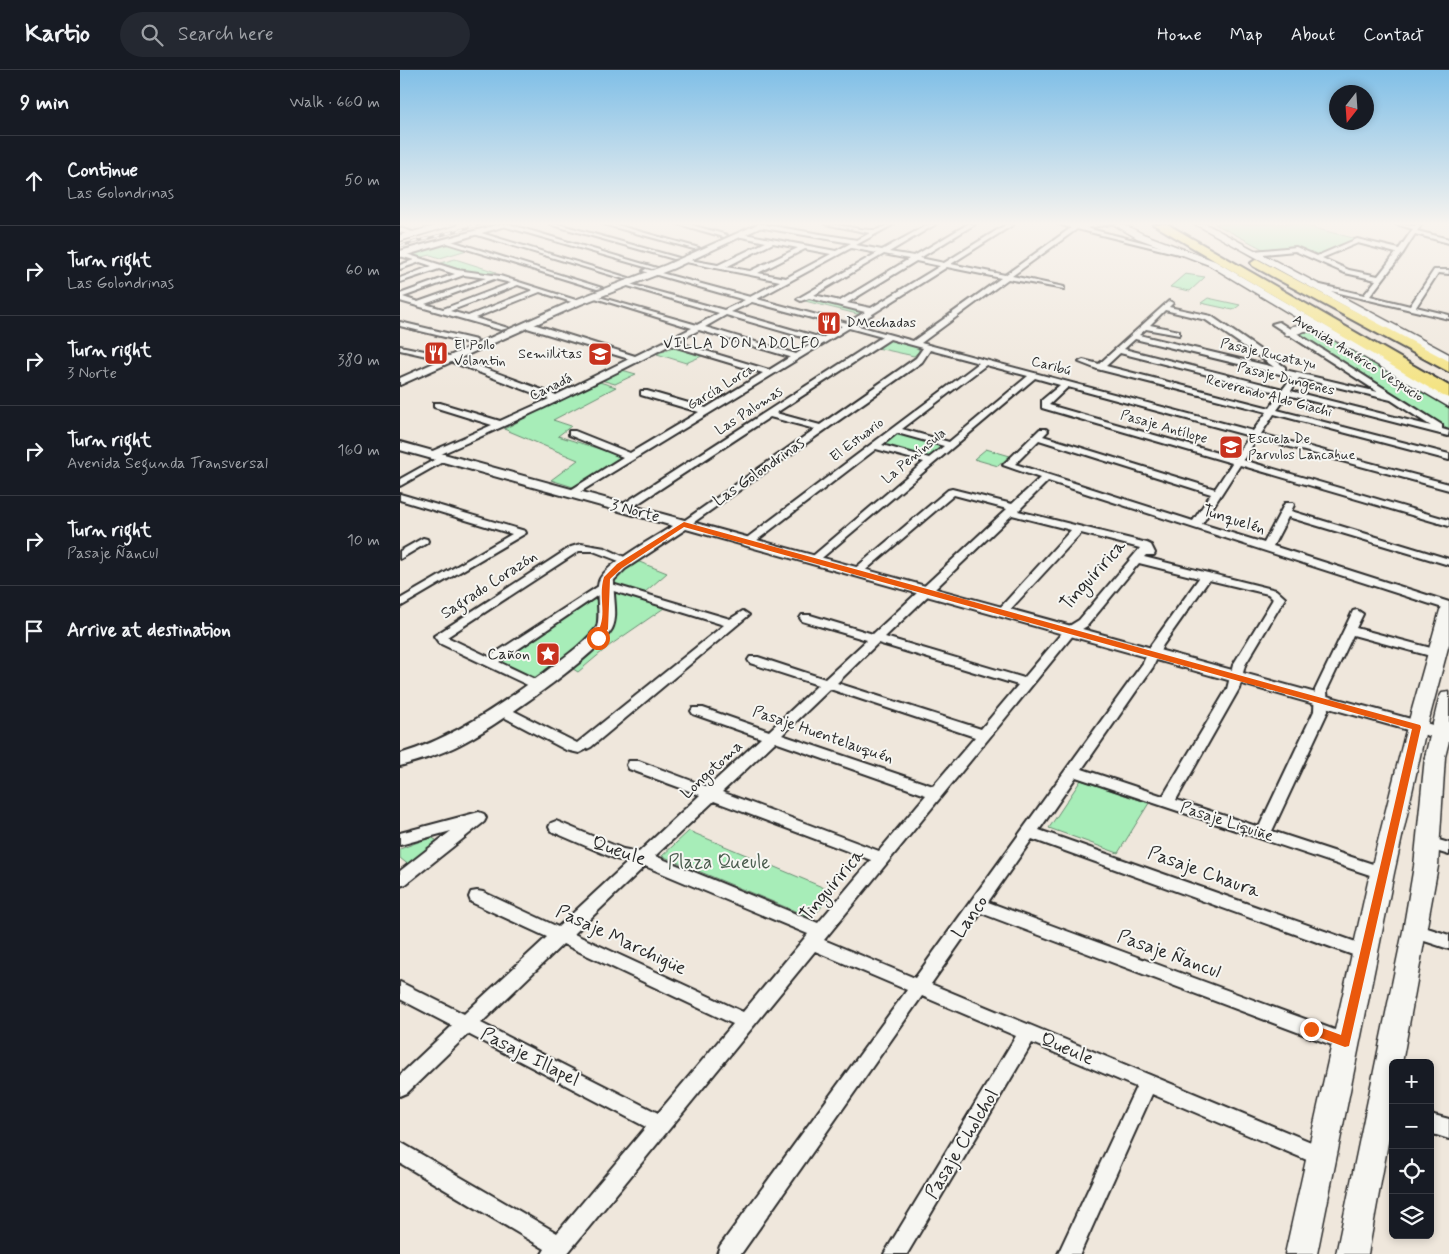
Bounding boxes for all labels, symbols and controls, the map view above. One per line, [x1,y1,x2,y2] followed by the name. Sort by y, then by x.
[120,12,470,57] search box
[25,19,90,50] text: Kartio
[138,21,166,49] icon: search
[178,22,274,47] text: Search here
[1157,23,1202,47] text: Home
[1230,23,1263,47] text: Map
[1291,23,1335,47] text: About
[1363,23,1424,47] text: Contact
[1329,85,1374,130] north arrow
[20,89,69,117] text: 9 min
[289,92,380,113] text: Walk · 660 m
[67,158,138,183] text: Continue
[20,167,48,195] icon: ahead
[344,170,380,191] text: 50 m
[67,183,174,204] text: Las Golondrinas
[67,248,151,273] text: Turn right
[20,257,48,285] icon: right
[346,260,380,281] text: 60 m
[67,273,174,294] text: Las Golondrinas
[816,310,842,336] restaurant icon: DMechadas
[1289,310,1427,406] street label: Avenida Américo Vespucio
[846,314,916,332] place label: DMechadas
[663,334,821,354] district label: VILLA DON ADOLFO
[1219,334,1317,374] street label: Pasaje Rucatayu
[454,336,506,370] place label: El Pollo Volantin
[67,338,151,363] text: Turn right
[423,340,449,366] restaurant icon: El Pollo Volantin
[587,341,613,367] school or university icon: Semillitas
[518,345,582,363] place label: Semillitas
[20,347,48,375] icon: right
[337,350,380,371] text: 380 m
[1029,352,1073,380] street label: Caribú
[1235,358,1337,401] street label: Pasaje Dungenes
[684,359,759,414] street label: García Lorca
[67,363,117,384] text: 3 Norte
[527,369,575,405] street label: Canadá
[1204,371,1334,421] street label: Reverendo Aldo Giachi
[712,382,787,439] street label: Las Palomas
[1118,406,1210,448] street label: Pasaje Antílope
[826,414,888,466] street label: El Estuario
[878,424,950,488] street label: La Península
[67,428,151,453] text: Turn right
[1248,430,1355,464] place label: Escuela De Parvulos Lancahue
[709,433,809,511] street label: Las Golondrinas
[1218,434,1244,460] school or university icon: Escuela De Parvulos Lancahue
[20,437,48,465] icon: right
[337,440,380,461] text: 160 m
[67,453,268,474] text: Avenida Segunda Transversal
[608,494,662,528] street label: 3 Norte
[1200,500,1268,540] street label: Tunquelén
[67,518,151,543] text: Turn right
[20,527,48,555] icon: right
[347,530,380,551] text: 10 m
[1054,534,1134,617] street label: Tinguiririca
[67,543,158,564] text: Pasaje Ñancul
[437,546,542,625] street label: Sagrado Corazón
[20,617,48,645] icon: arrive
[67,618,231,643] text: Arrive at destination
[587,627,610,650] route start
[535,641,561,667] place icon: Cañon
[487,644,530,665] place label: Cañon
[750,701,896,769] street label: Pasaje Huentelauquén
[677,736,748,805] street label: Longotoma
[1178,797,1276,847] street label: Pasaje Liquiñe
[589,830,649,872] street label: Queule
[1144,840,1264,905] street label: Pasaje Chaura
[794,843,872,928] street label: Tinguiririca
[668,850,770,875] park label: Plaza Queule
[946,890,994,944] street label: Lanco
[551,899,690,982] street label: Pasaje Marchigüe
[1114,924,1224,985] street label: Pasaje Ñancul
[1300,1018,1323,1041] route end
[476,1021,584,1093] street label: Pasaje Illapel
[1036,1027,1098,1071] street label: Queule
[1389,1059,1434,1239] map controls
[1389,1059,1434,1104] button: +
[919,1084,1006,1204] street label: Pasaje Cholchol
[1389,1104,1434,1149] button: −
[1389,1149,1434,1194] button: locate
[1389,1194,1434,1239] button: layers

